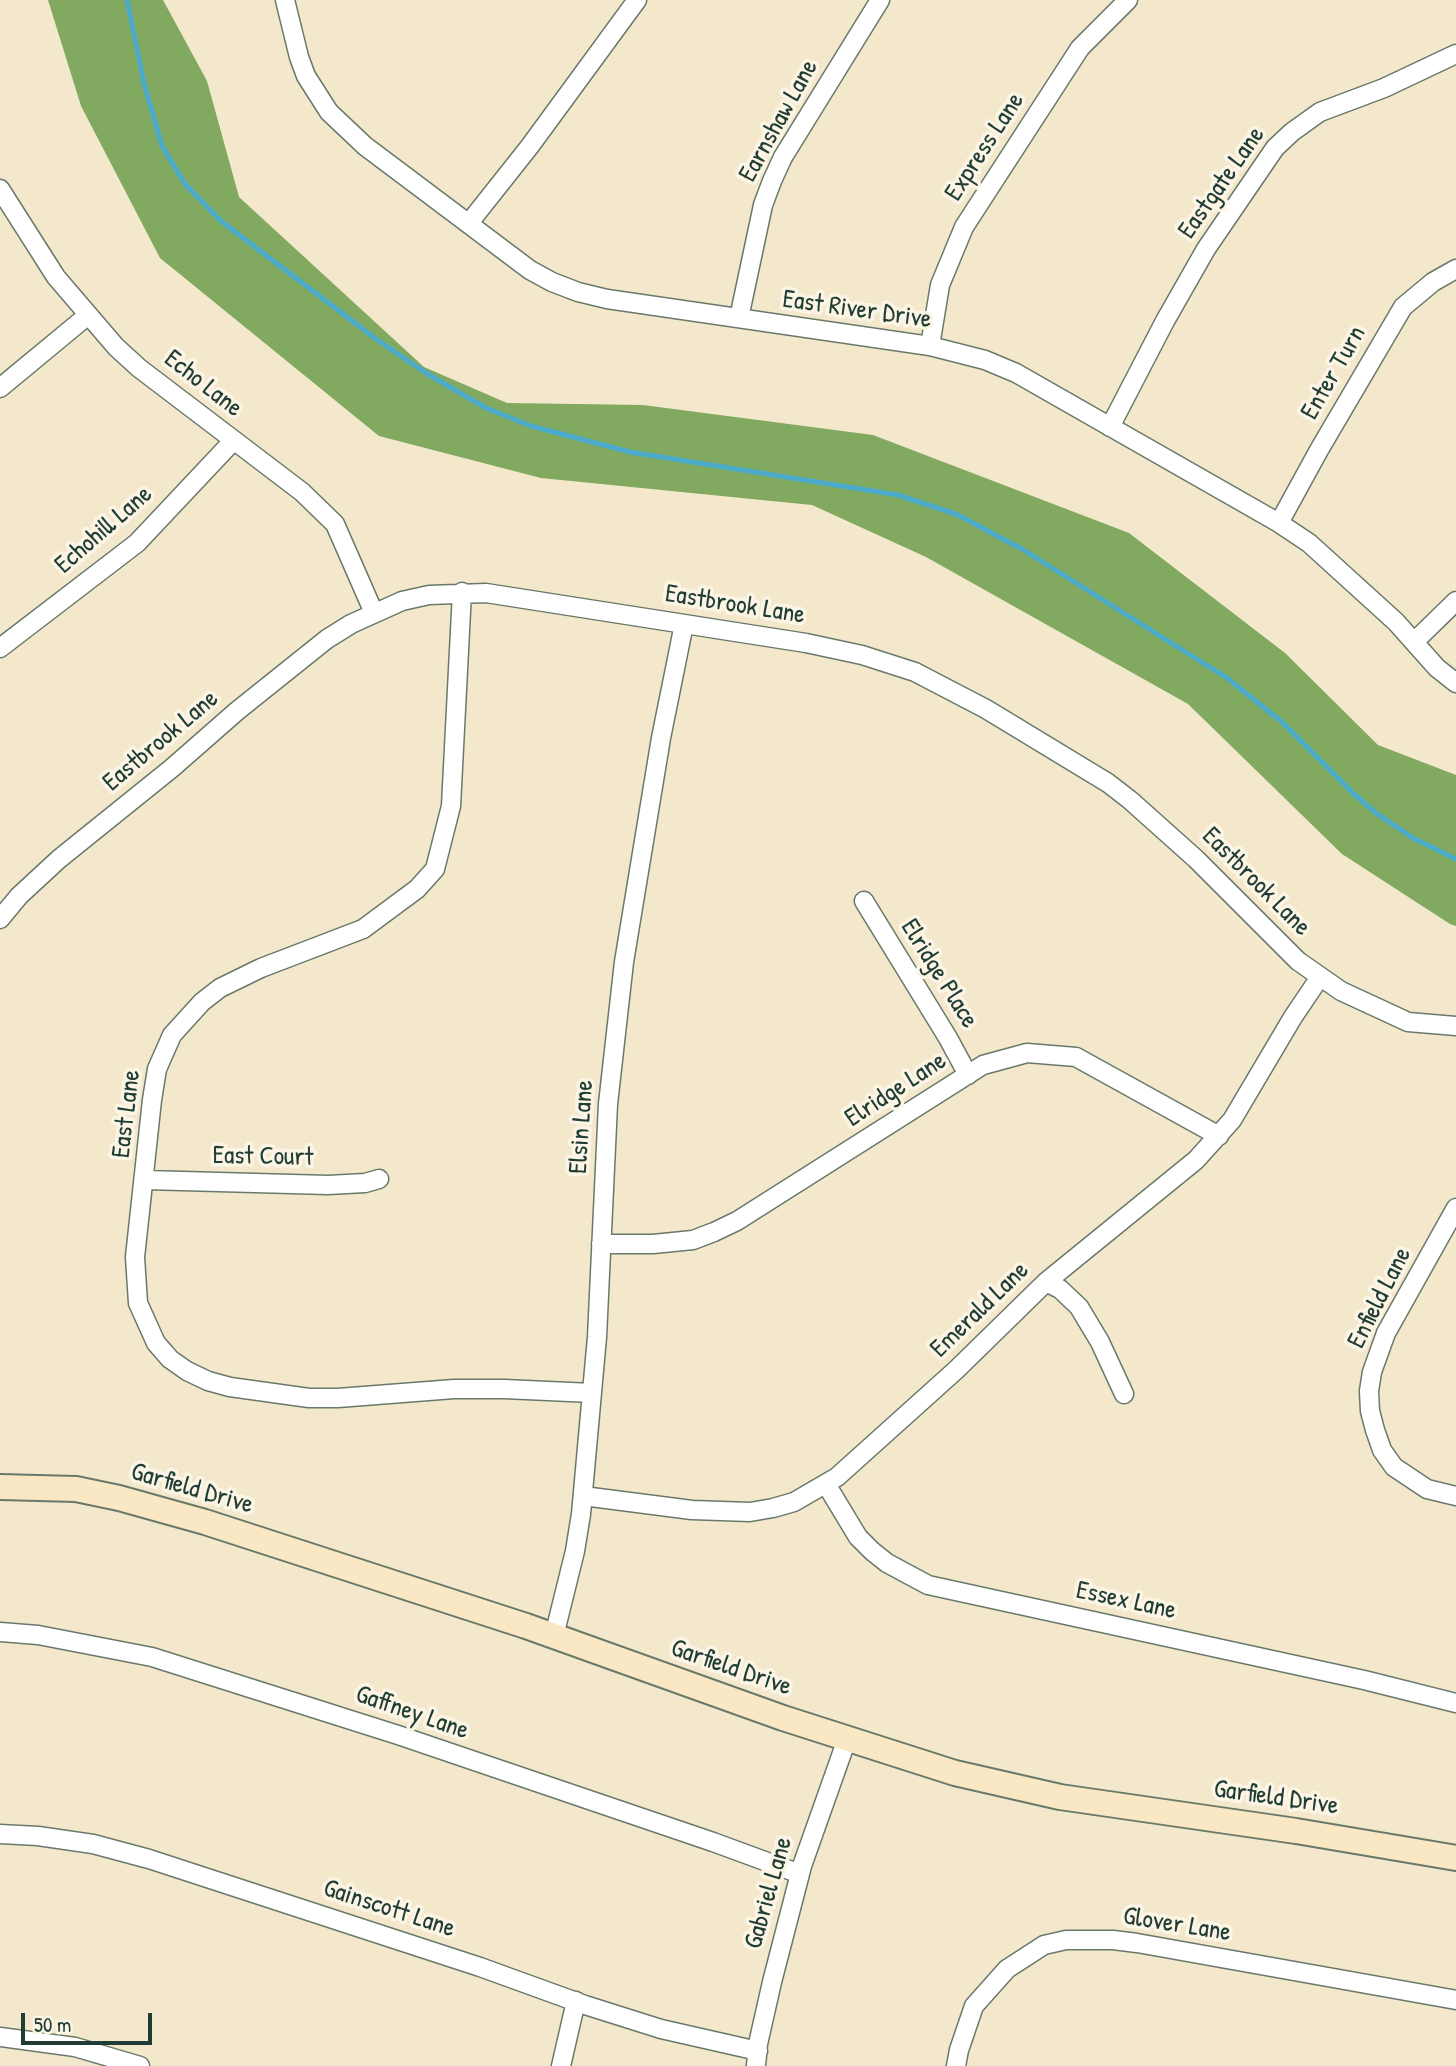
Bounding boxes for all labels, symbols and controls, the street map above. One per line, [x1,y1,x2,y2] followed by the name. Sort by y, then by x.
[733,55,825,187] street label: Earnshaw Lane
[939,87,1031,207] street label: Express Lane
[1172,121,1272,245] street label: Eastgate Lane
[781,284,933,336] street label: East River Drive
[1295,321,1373,425] street label: Enter Turn
[158,344,248,424] street label: Echo Lane
[49,479,159,581] street label: Echohill Lane
[663,579,807,631] street label: Eastbrook Lane
[97,684,225,798] street label: Eastbrook Lane
[1195,821,1317,943] street label: Eastbrook Lane
[893,914,985,1034] street label: Elridge Place
[840,1046,952,1134] street label: Elridge Lane
[106,1068,148,1160] street label: East Lane
[563,1079,601,1175] street label: Elsin Lane
[212,1141,314,1173] street label: East Court
[1341,1242,1419,1354] street label: Enfield Lane
[924,1255,1036,1365] street label: Emerald Lane
[127,1457,257,1521] street label: Garfield Drive
[1073,1575,1179,1627] street label: Essex Lane
[667,1633,795,1703] street label: Garfield Drive
[351,1679,473,1747] street label: Gaffney Lane
[1212,1774,1340,1822] street label: Garfield Drive
[738,1834,800,1952] street label: Gabriel Lane
[319,1873,459,1945] street label: Gainscott Lane
[1121,1901,1233,1949] street label: Glover Lane
[24,2000,156,2044] scale bar
[34,2010,71,2039] text: 50 m

